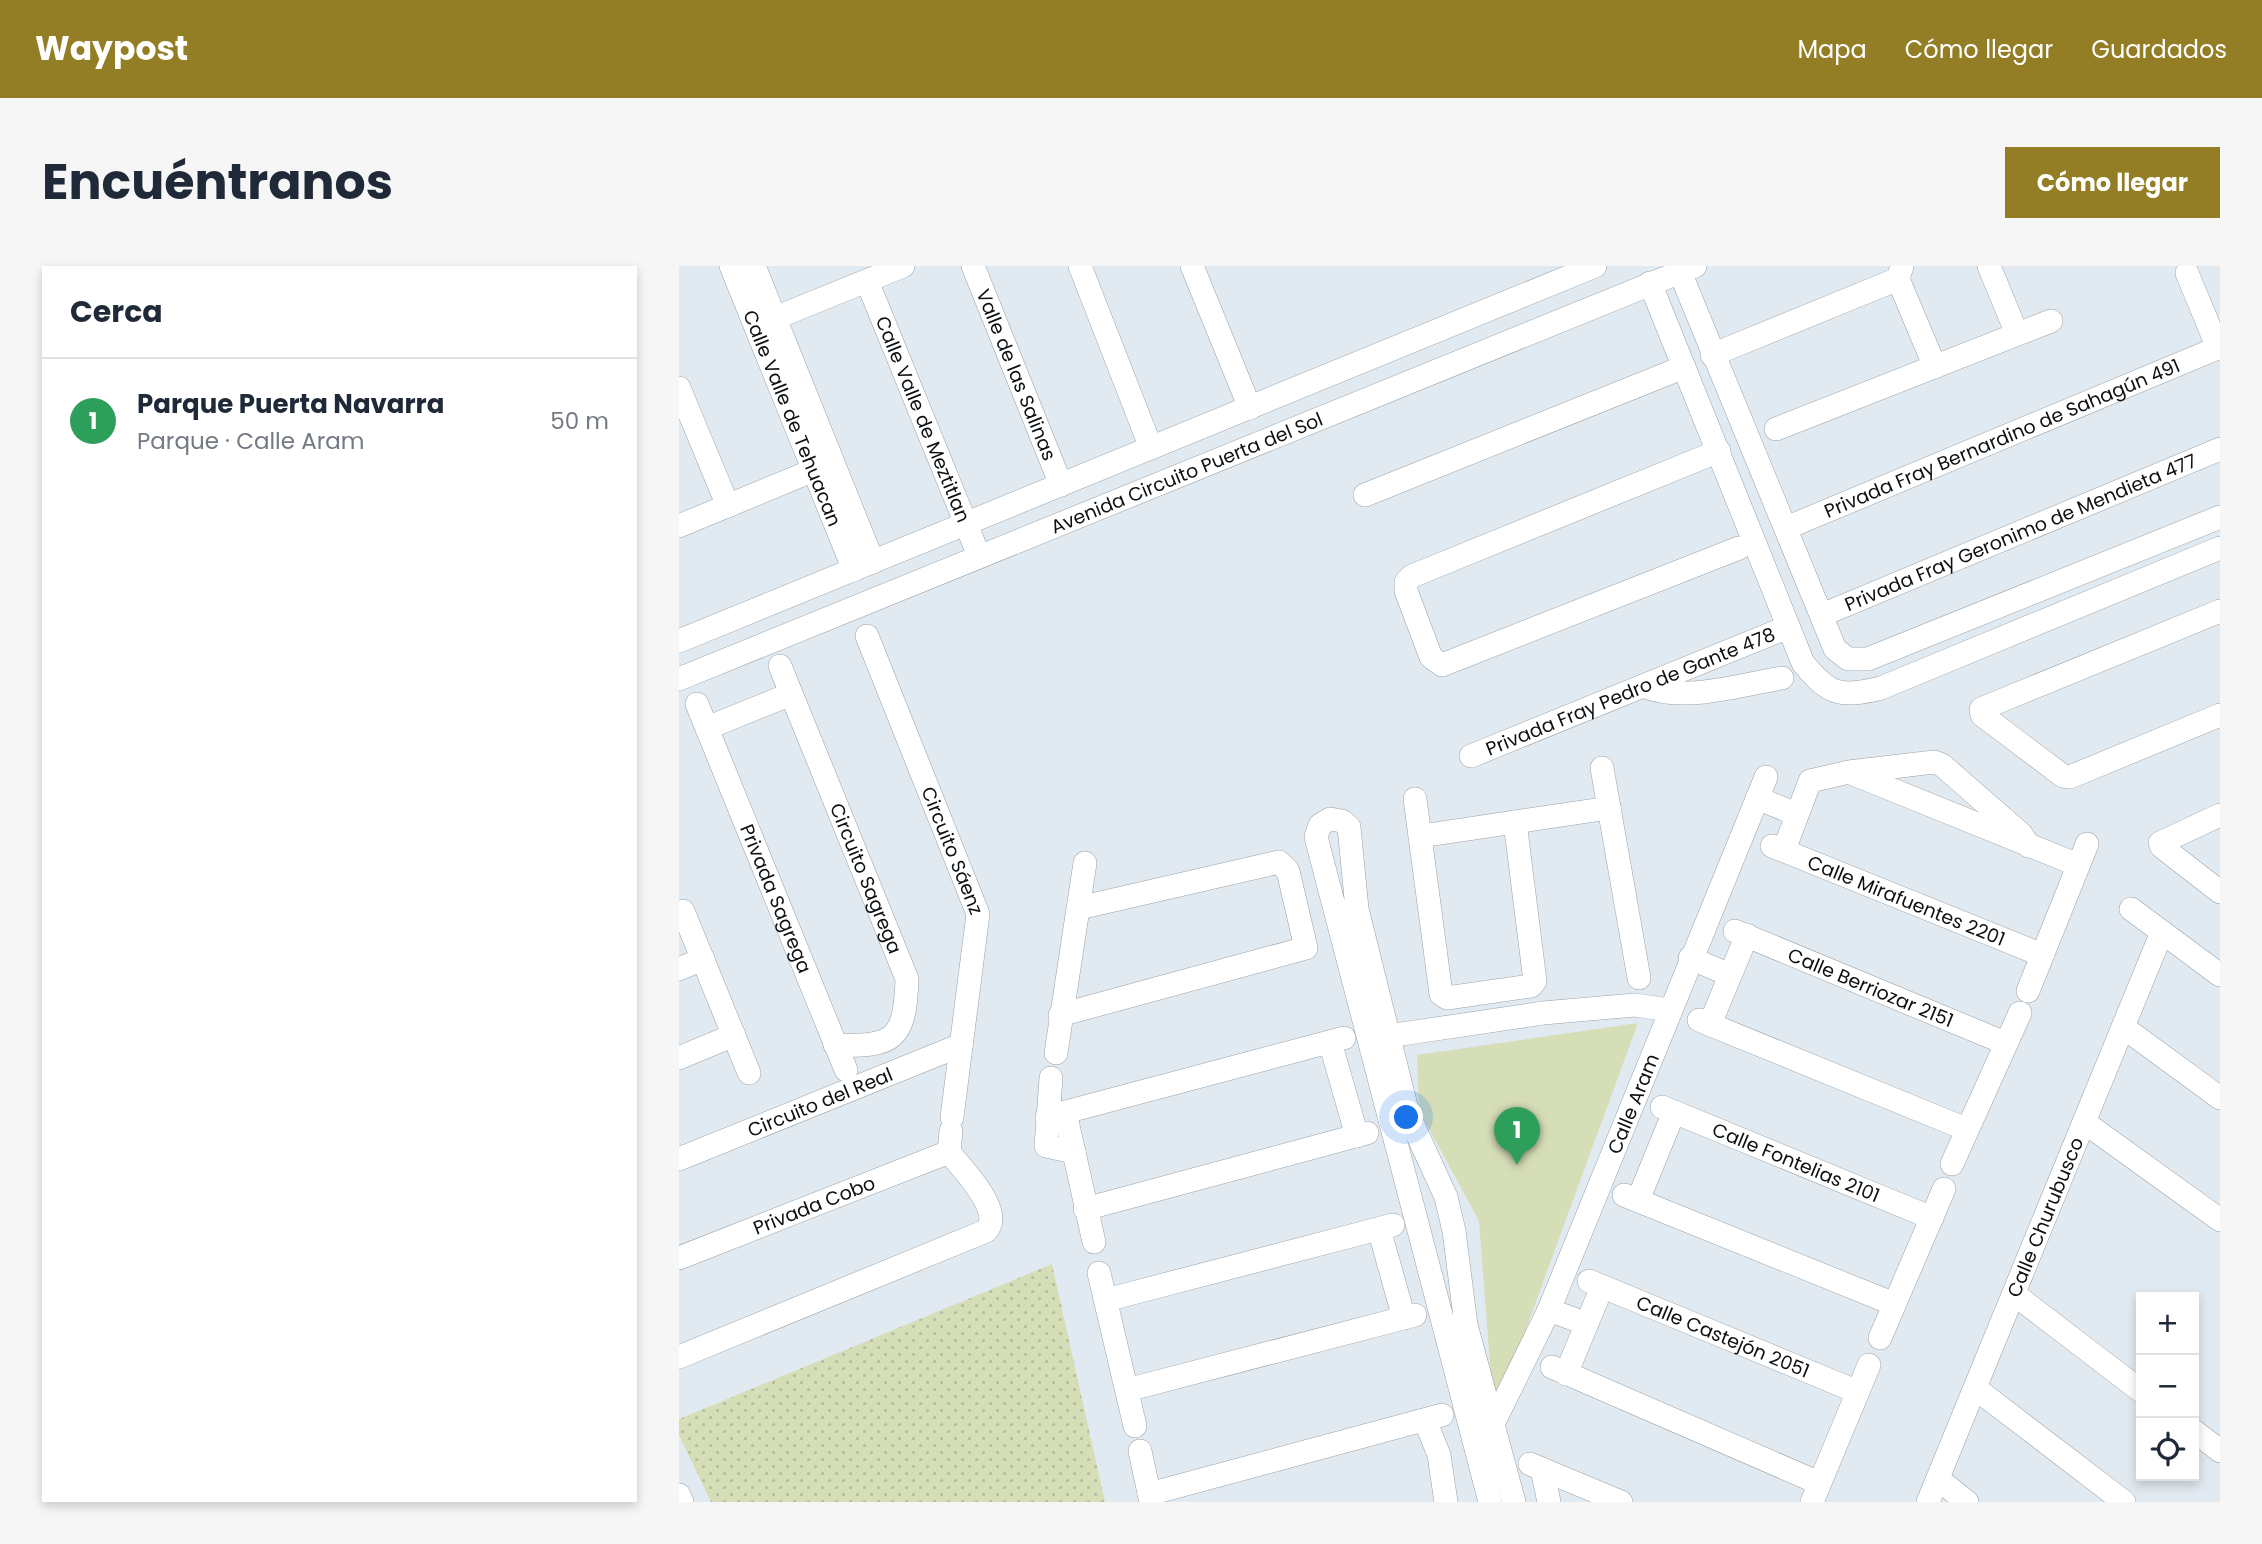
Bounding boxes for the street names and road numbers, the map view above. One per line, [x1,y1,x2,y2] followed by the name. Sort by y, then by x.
[970,285,1063,464] street label: Valle de las Salinas
[736,306,848,530] street label: Calle Valle de Tehuacan
[869,312,977,526] street label: Calle Valle de Meztitlan
[1820,352,2184,525] street label: Privada Fray Bernardino de Sahagún 491
[1047,406,1327,540] street label: Avenida Circuito Puerta del Sol
[1841,447,2201,618] street label: Privada Fray Geronimo de Mendieta 477
[1482,621,1779,763] street label: Privada Fray Pedro de Gante 478
[915,783,990,919] street label: Circuito Sáenz
[823,799,908,958] street label: Circuito Sagrega
[733,820,818,977] street label: Privada Sagrega
[1803,849,2009,953] street label: Calle Mirafuentes 2201
[1784,941,1958,1034] street label: Calle Berriozar 2151
[1601,1050,1666,1158] street label: Calle Aram
[744,1061,897,1144] street label: Circuito del Real
[1708,1116,1884,1209] street label: Calle Fontelias 2101
[2001,1133,2090,1301] street label: Calle Churubusco
[749,1169,879,1242] street label: Privada Cobo
[1632,1289,1813,1385] street label: Calle Castejón 2051

